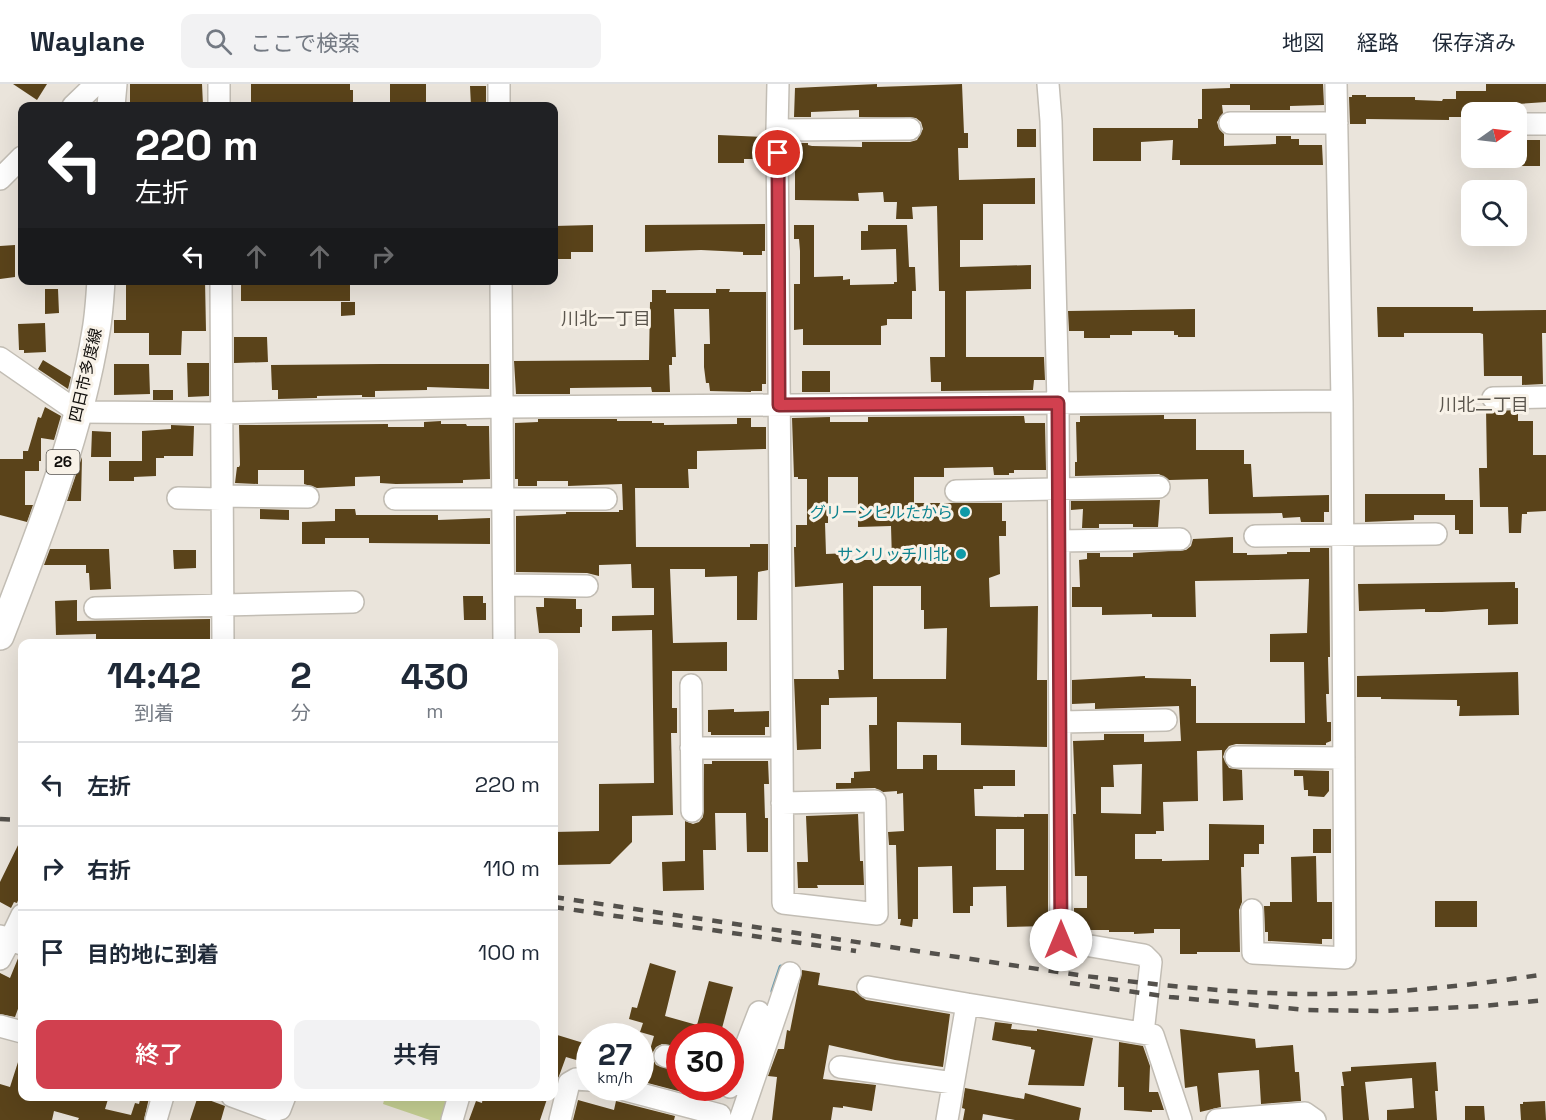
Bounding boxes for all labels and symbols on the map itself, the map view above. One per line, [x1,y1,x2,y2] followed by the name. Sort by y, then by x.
[1461,102,1527,168] north arrow
[752,127,803,178] pin
[561,307,651,330] district label: 川北一丁目
[64,326,107,424] street label: 四日市多度線
[1439,393,1529,416] district label: 川北二丁目
[46,450,80,474] road number: 26
[810,502,953,523] place label: グリーンヒルたから
[958,505,972,519] marker: グリーンヒルたから
[837,544,949,565] place label: サンリッチ川北
[954,547,968,561] marker: サンリッチ川北
[1029,908,1093,972] position arrow
[666,1023,744,1101] speed limit sign: 30

